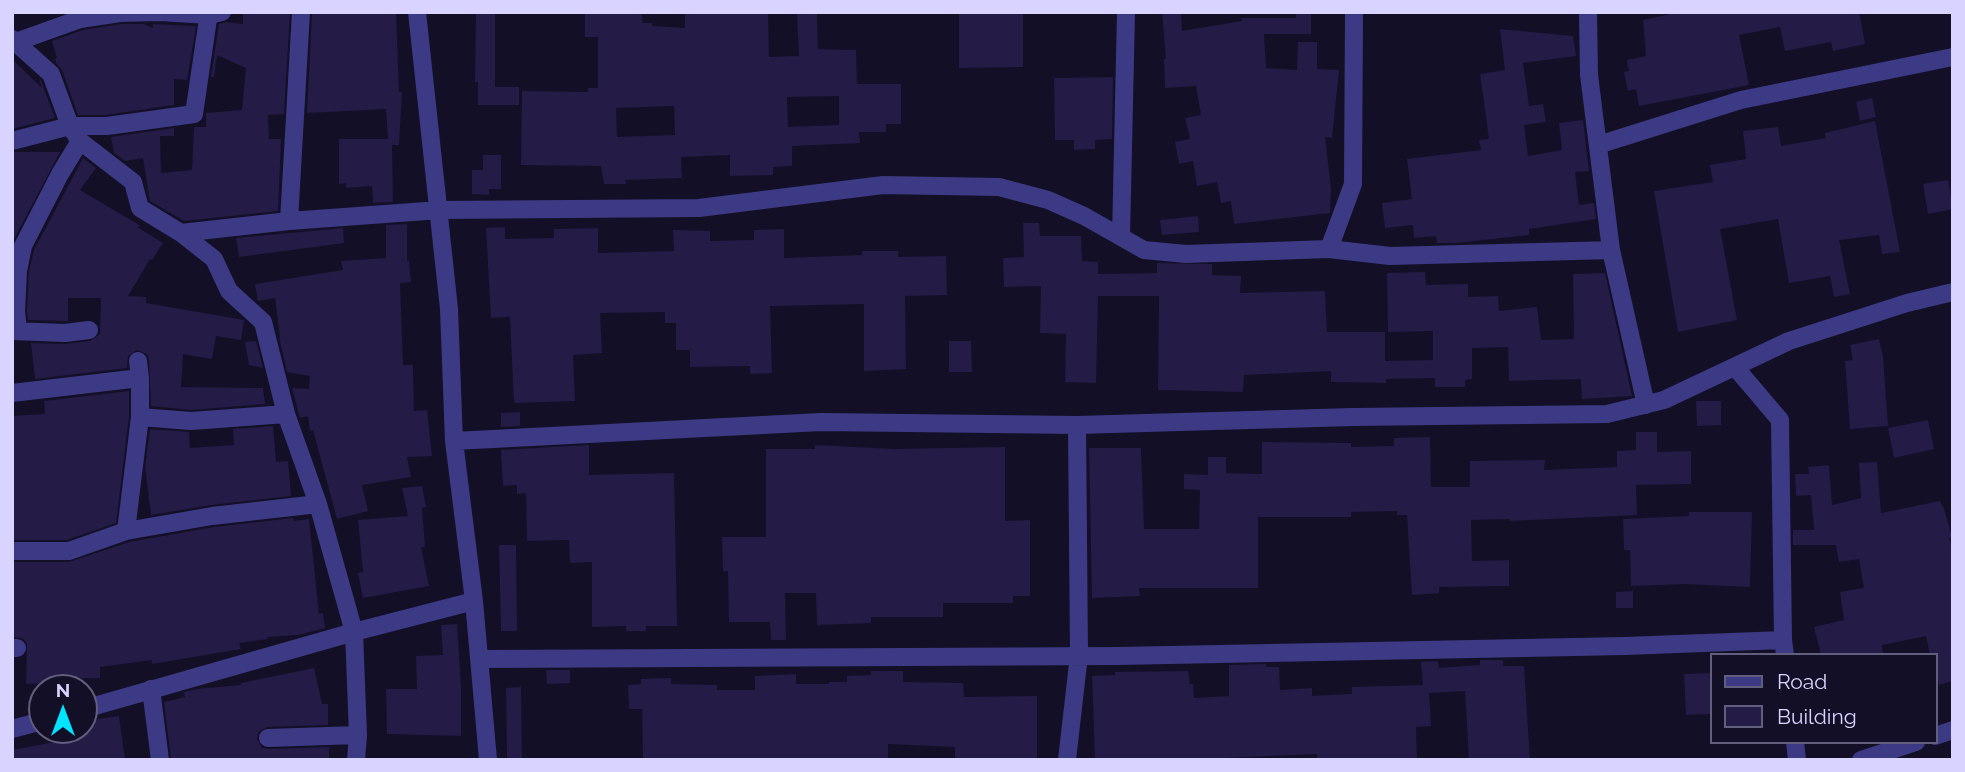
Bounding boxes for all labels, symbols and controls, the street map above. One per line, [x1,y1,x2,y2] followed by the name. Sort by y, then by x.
[1710,653,1937,744] legend
[1777,669,1827,694] text: Road
[28,674,98,744] north arrow
[56,679,70,701] text: N
[1777,704,1857,729] text: Building

